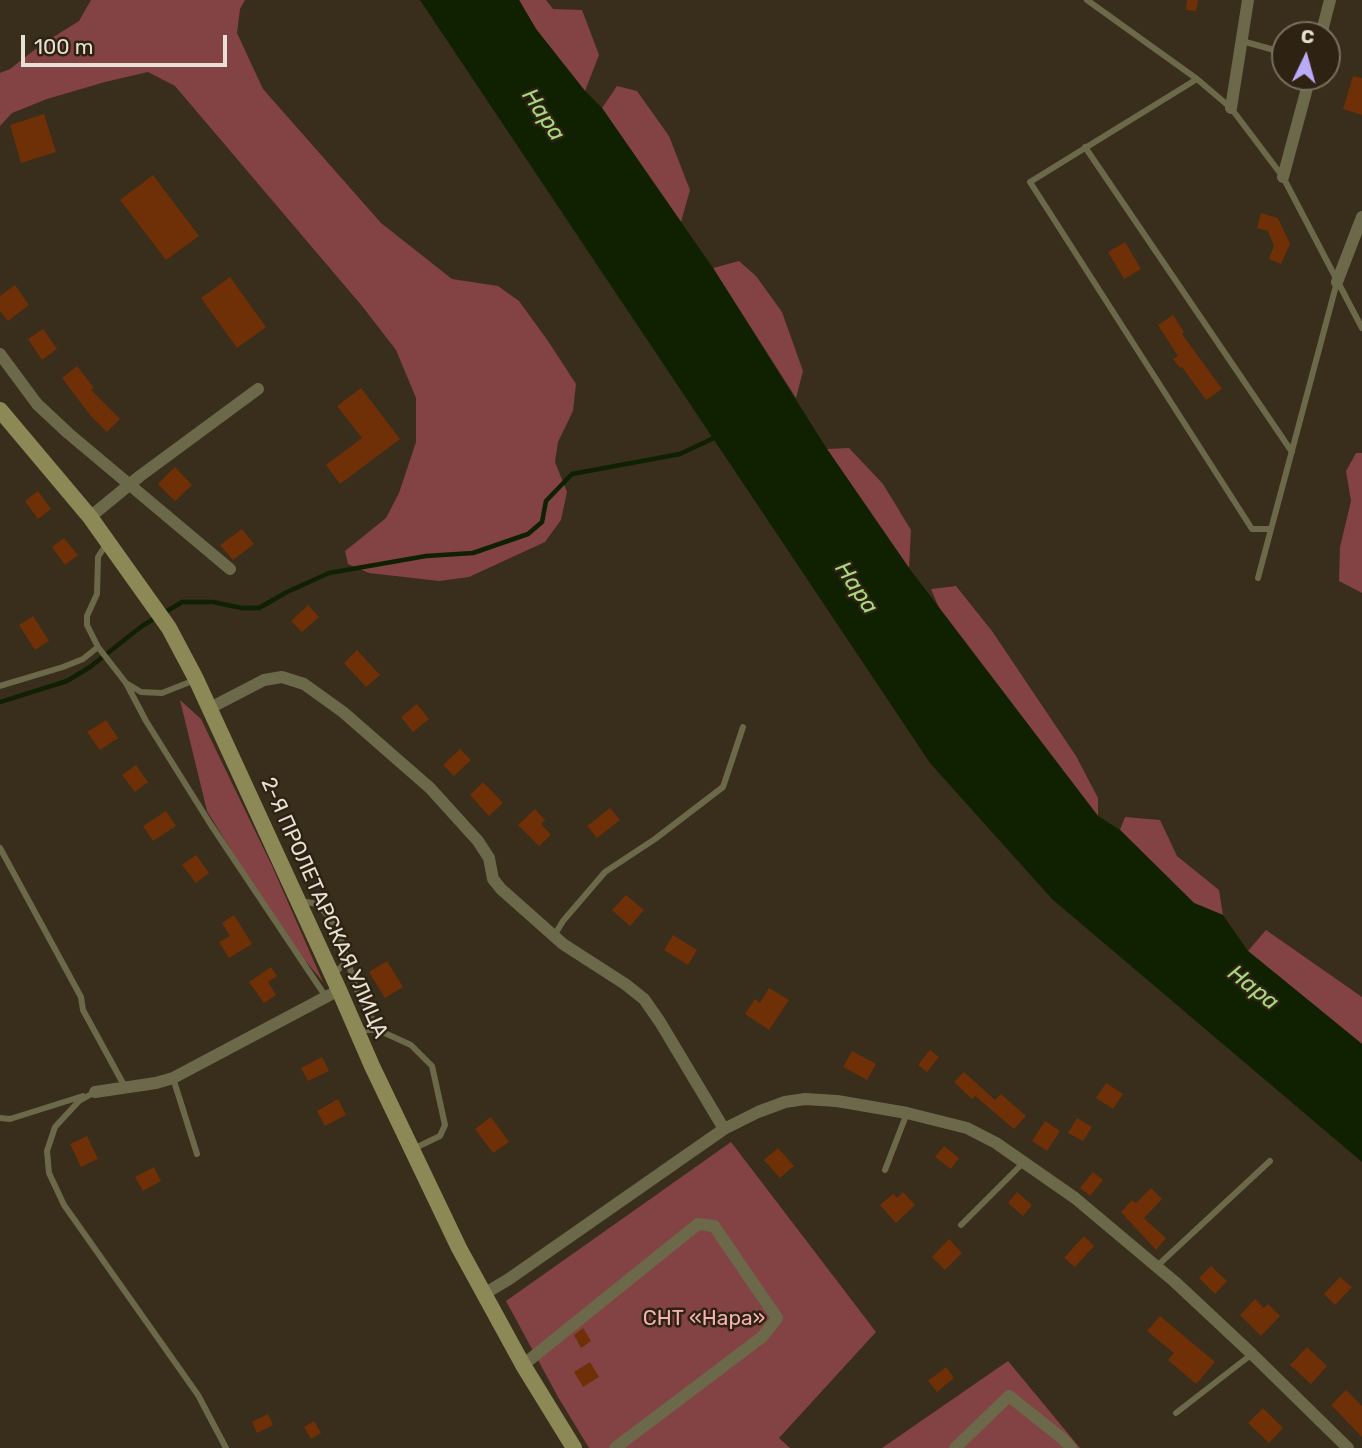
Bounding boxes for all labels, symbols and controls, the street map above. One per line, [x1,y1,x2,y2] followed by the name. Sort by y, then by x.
[24,21,231,65] scale bar
[1271,21,1341,91] north arrow
[1300,25,1315,49] text: С
[34,34,93,59] text: 100 m
[516,84,570,146] water label: Нара
[829,557,883,619] water label: Нара
[255,774,393,1042] street label: 2-Я ПРОЛЕТАРСКАЯ УЛИЦА
[1222,960,1284,1016] water label: Нара
[643,1306,765,1332] park label: СНТ «Нара»

